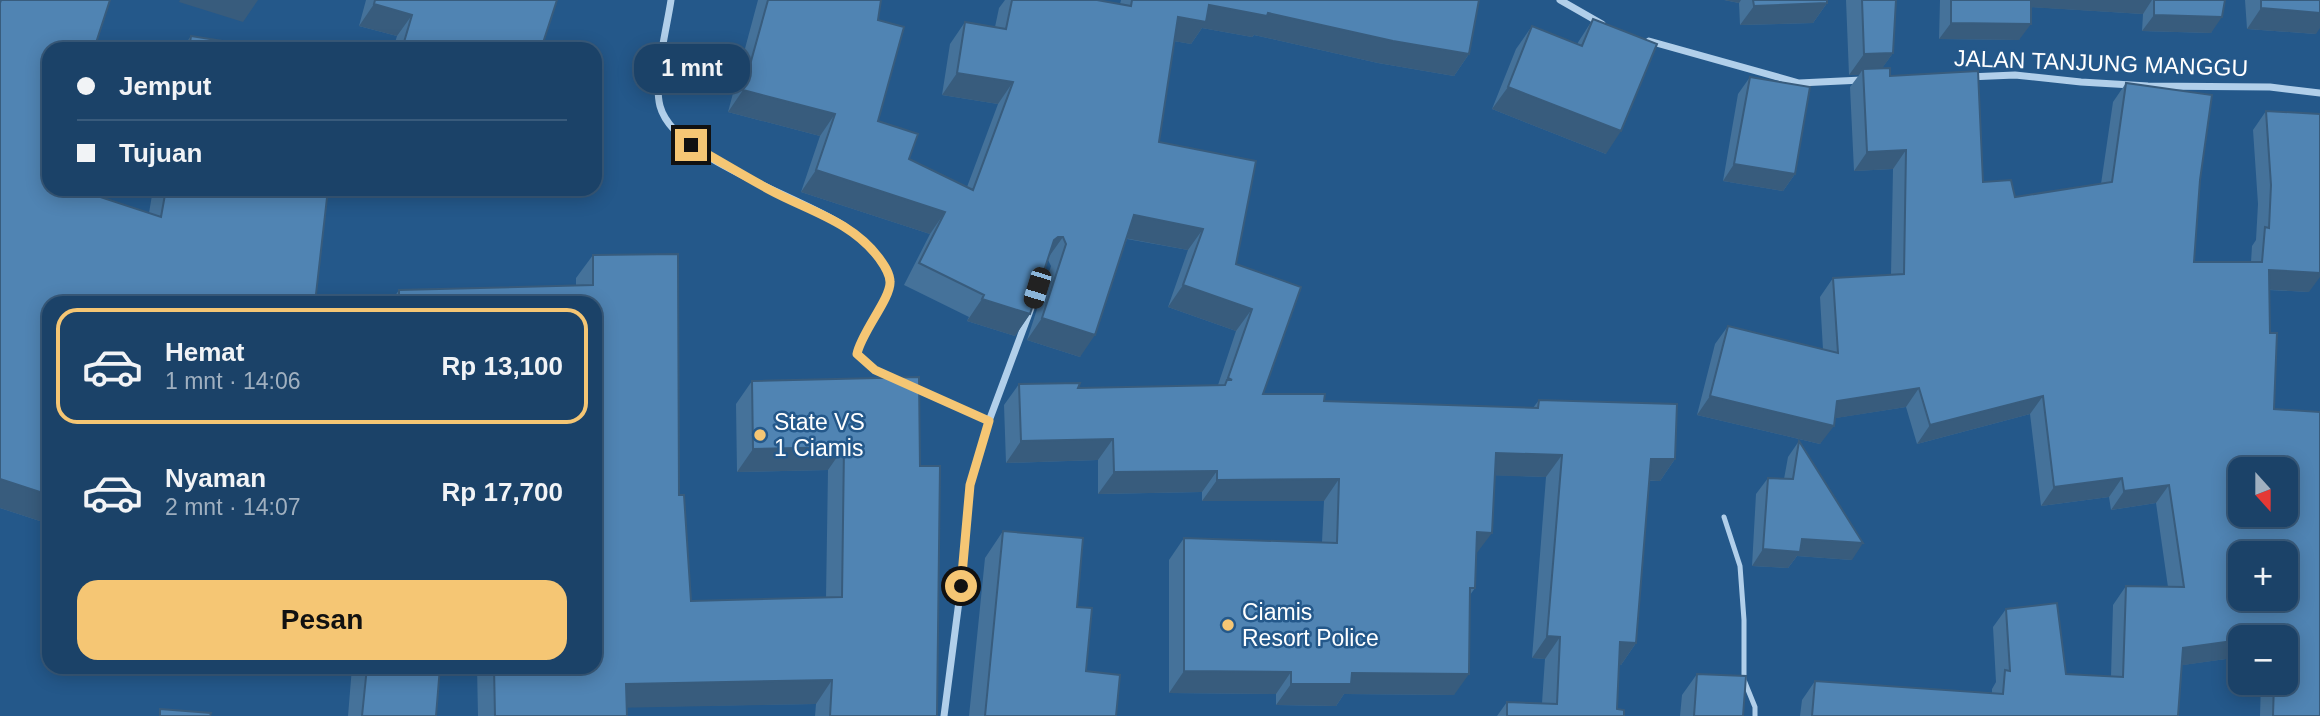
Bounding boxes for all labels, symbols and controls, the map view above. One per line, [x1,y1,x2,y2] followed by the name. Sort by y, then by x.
[633,44,749,92] callout: 1 mnt
[1953,45,2249,81] street label: JALAN TANJUNG MANGGU
[661,55,723,81] text: 1 mnt
[119,71,211,101] text: Jemput
[675,129,707,161] route end
[119,138,202,168] text: Tujuan
[1021,265,1054,311] car
[81,335,144,398] icon: car
[165,337,244,367] text: Hemat
[442,351,563,381] text: Rp 13,100
[165,368,301,394] text: 1 mnt · 14:06
[774,409,865,461] place label: State VS 1 Ciamis
[752,427,768,443] marker: State VS 1 Ciamis
[2228,457,2298,527] north arrow
[2228,457,2298,695] map controls
[81,461,144,524] icon: car
[165,463,266,493] text: Nyaman
[442,477,563,507] text: Rp 17,700
[165,494,301,520] text: 2 mnt · 14:07
[2228,541,2298,611] button: +
[945,570,977,602] route start
[77,580,567,660] button: Pesan
[1242,599,1379,651] place label: Ciamis Resort Police
[1220,617,1236,633] marker: Ciamis Resort Police
[2228,625,2298,695] button: −

